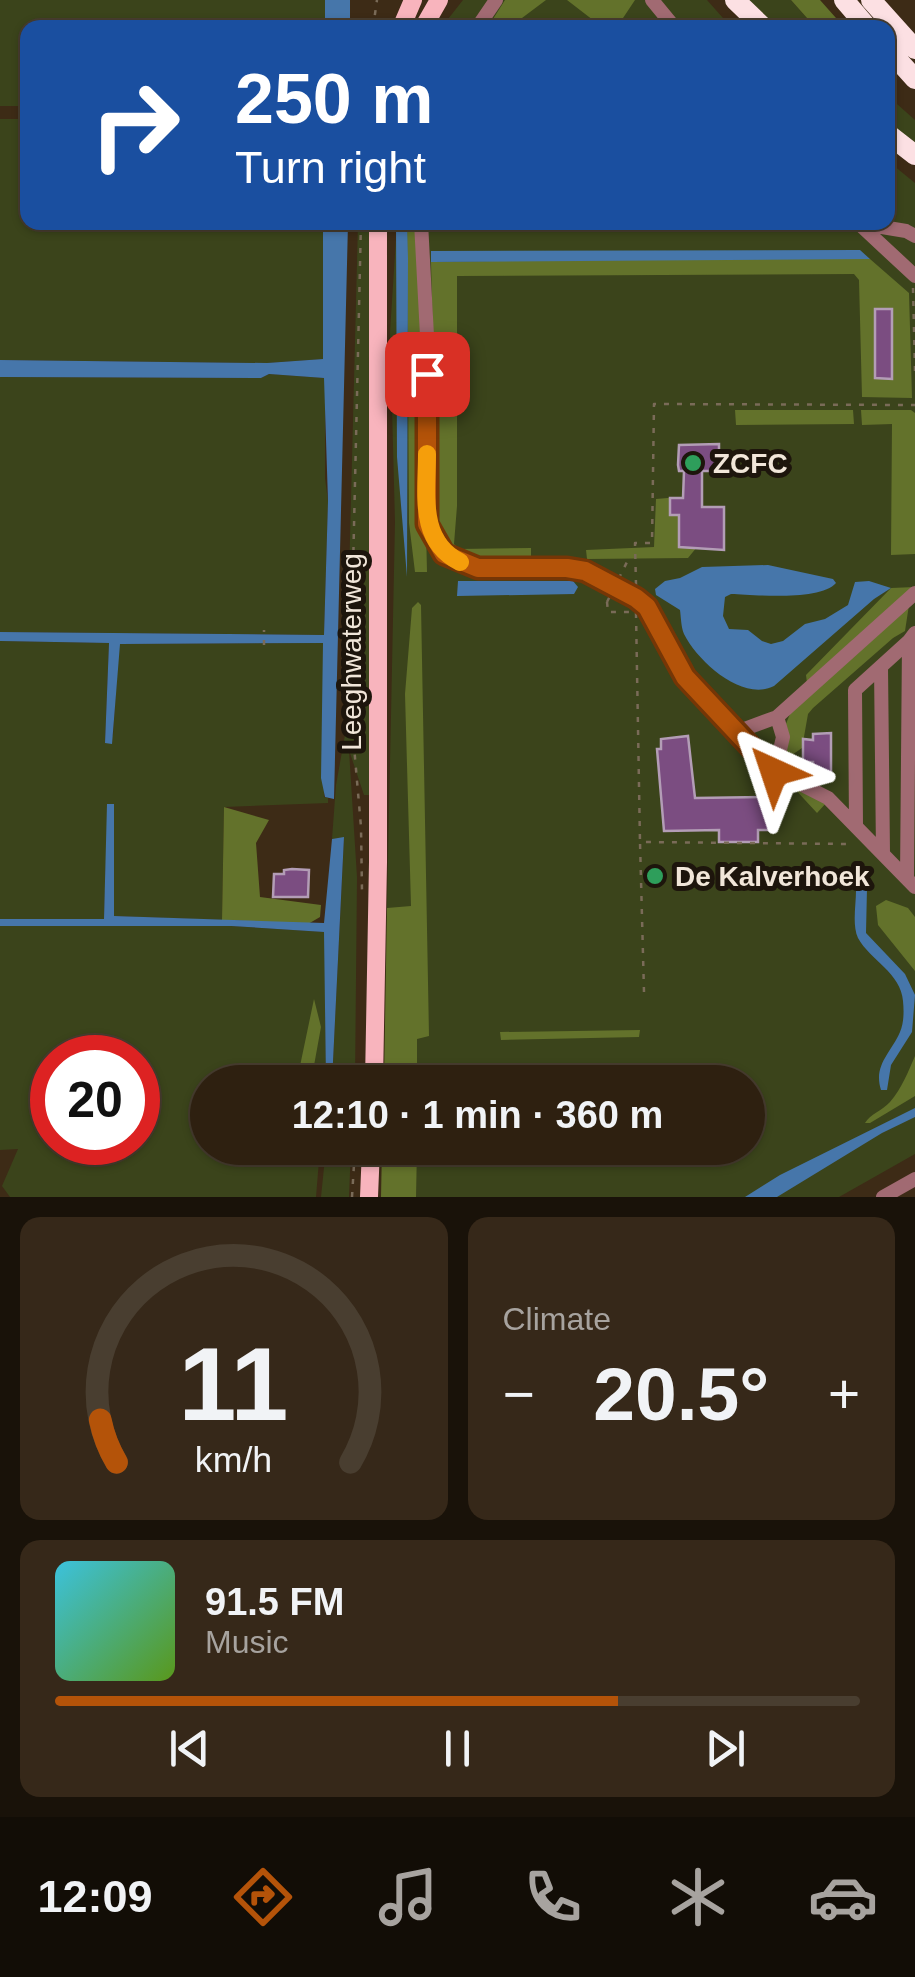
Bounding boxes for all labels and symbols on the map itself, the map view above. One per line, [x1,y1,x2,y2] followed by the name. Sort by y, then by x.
[385,332,470,417] pin
[713,448,788,479] place label: ZCFC
[682,452,704,474] marker: ZCFC
[336,553,367,751] street label: Leeghwaterweg
[722,720,826,824] position arrow
[675,861,870,892] place label: De Kalverhoek
[644,865,666,887] marker: De Kalverhoek
[30,1035,160,1165] speed limit sign: 20

